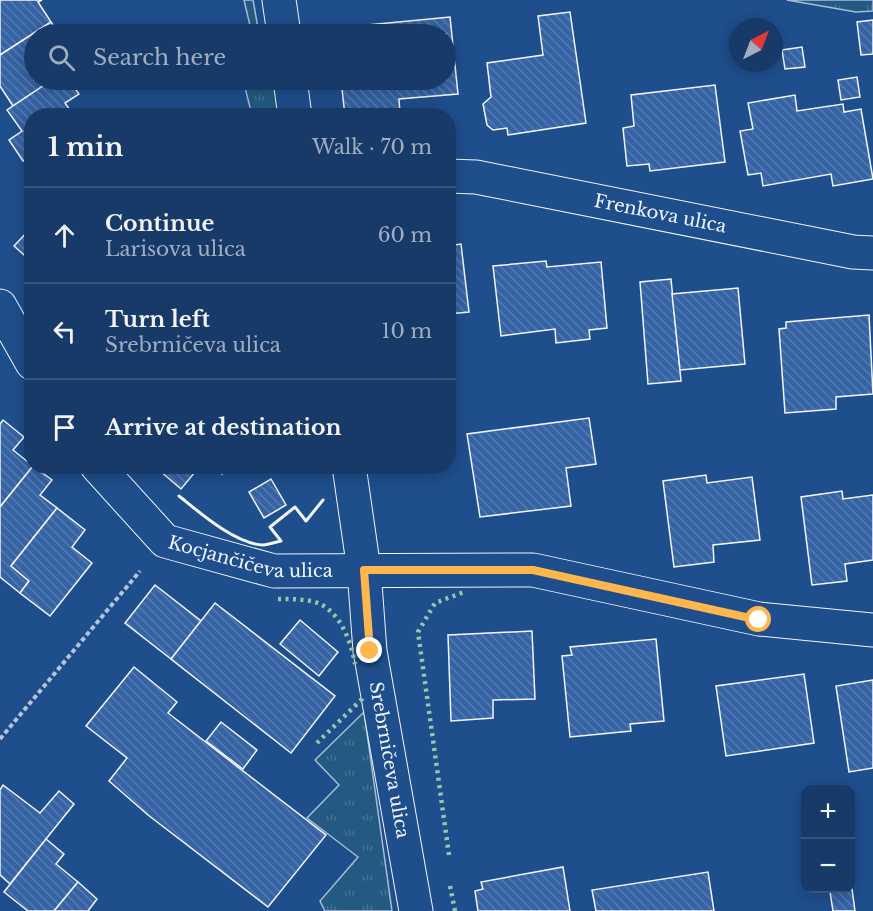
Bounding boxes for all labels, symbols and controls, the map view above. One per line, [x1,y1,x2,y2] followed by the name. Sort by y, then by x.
[729,18,783,72] north arrow
[24,24,456,90] search box
[45,41,78,74] icon: search
[93,44,226,71] text: Search here
[48,131,123,163] text: 1 min
[312,135,432,159] text: Walk · 70 m
[592,190,728,238] street label: Frenkova ulica
[105,210,214,237] text: Continue
[48,219,81,252] icon: ahead
[378,223,432,247] text: 60 m
[105,237,246,261] text: Larisova ulica
[105,306,210,333] text: Turn left
[48,315,81,348] icon: left
[382,319,432,343] text: 10 m
[105,333,281,357] text: Srebrničeva ulica
[48,411,81,444] icon: arrive
[105,414,342,441] text: Arrive at destination
[166,531,333,582] street label: Kocjančičeva ulica
[745,606,771,632] route start
[356,637,382,663] route end
[365,680,414,840] street label: Srebrničeva ulica
[801,785,855,893] map controls
[801,785,855,839] button: +
[801,839,855,893] button: −

